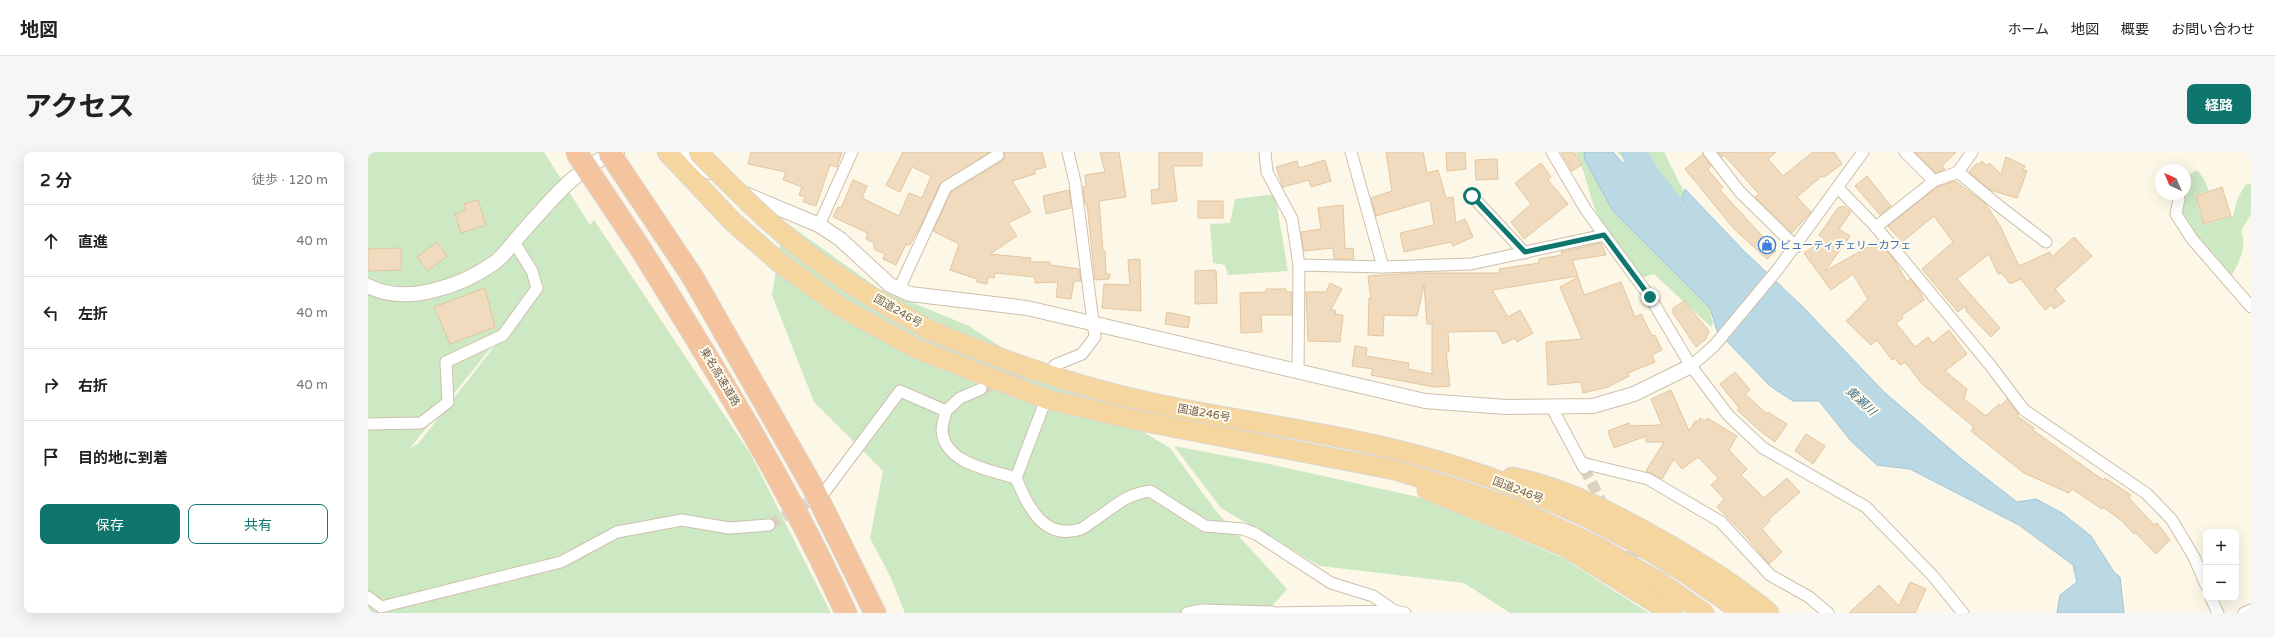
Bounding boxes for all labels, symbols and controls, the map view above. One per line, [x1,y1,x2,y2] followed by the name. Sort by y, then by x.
[20,19,58,41] text: 地図
[2007,21,2049,38] text: ホーム
[2071,21,2099,38] text: 地図
[2121,21,2149,38] text: 概要
[2171,21,2255,38] text: お問い合わせ
[2187,84,2251,124] button: 経路
[24,90,135,124] text: アクセス
[2155,164,2191,200] north arrow
[40,170,72,191] text: 2 分
[252,172,328,188] text: 徒歩 · 120 m
[1463,187,1481,205] route start
[40,230,62,252] icon: ahead
[78,233,108,251] text: 直進
[296,233,328,249] text: 40 m
[1757,235,1777,255] shop icon: ビューティチェリーカフェ
[1780,239,1911,252] place label: ビューティチェリーカフェ
[1641,288,1659,306] route end
[871,292,925,330] street label: 国道246号
[40,302,62,324] icon: left
[78,305,108,323] text: 左折
[296,305,328,321] text: 40 m
[697,345,743,409] street label: 東名高速道路
[40,374,62,396] icon: right
[78,377,108,395] text: 右折
[296,377,328,393] text: 40 m
[1843,384,1880,420] water label: 黄瀬川
[1176,402,1232,424] street label: 国道246号
[40,446,62,468] icon: arrive
[78,449,168,467] text: 目的地に到着
[1491,474,1545,506] street label: 国道246号
[40,504,180,544] button: 保存
[188,504,328,544] button: 共有
[2203,529,2239,601] map controls
[2203,529,2239,565] button: +
[2203,565,2239,601] button: −

